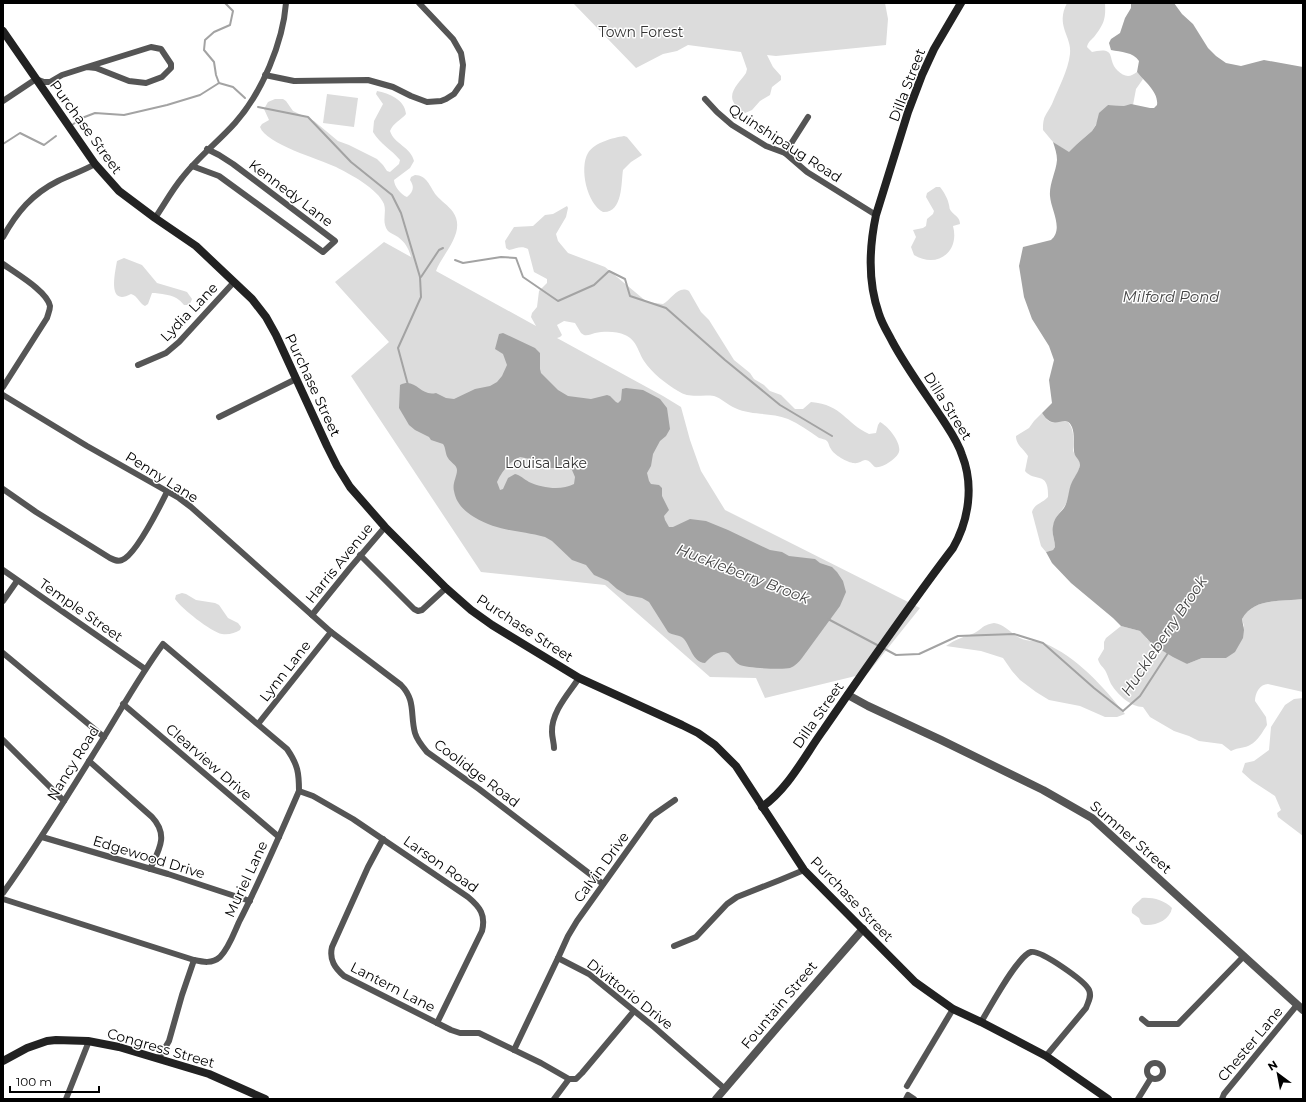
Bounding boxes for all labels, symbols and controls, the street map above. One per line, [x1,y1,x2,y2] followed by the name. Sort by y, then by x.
[598,23,684,41] park label: Town Forest
[885,45,929,124] street label: Dilla Street
[46,77,126,178] street label: Purchase Street
[725,100,845,186] street label: Quinshipaug Road
[245,156,337,230] street label: Kennedy Lane
[156,279,222,345] street label: Lydia Lane
[1123,287,1220,306] water label: Milford Pond
[281,331,345,440] street label: Purchase Street
[920,369,976,444] street label: Dilla Street
[122,447,202,507] street label: Penny Lane
[505,454,587,472] park label: Louisa Lake
[301,519,377,607] street label: Harris Avenue
[674,539,813,608] water label: Huckleberry Brook
[1116,571,1211,699] water label: Huckleberry Brook
[36,574,127,646] street label: Temple Street
[473,590,577,666] street label: Purchase Street
[255,637,315,705] street label: Lynn Lane
[789,678,848,752] street label: Dilla Street
[162,720,256,804] street label: Clearview Drive
[43,722,103,804] street label: Nancy Road
[431,735,523,811] street label: Coolidge Road
[1086,797,1176,878] street label: Sumner Street
[569,828,633,906] street label: Calvin Drive
[91,831,207,883] street label: Edgewood Drive
[400,832,482,896] street label: Larson Road
[220,838,272,920] street label: Muriel Lane
[807,853,897,946] street label: Purchase Street
[583,955,677,1033] street label: Divittorio Drive
[737,957,821,1053] street label: Fountain Street
[348,958,438,1016] street label: Lantern Lane
[1213,1003,1287,1085] street label: Chester Lane
[105,1024,217,1072] street label: Congress Street
[1258,1054,1298,1094] north arrow
[1265,1057,1280,1074] text: N
[10,1068,99,1094] scale bar
[16,1074,52,1089] text: 100 m

